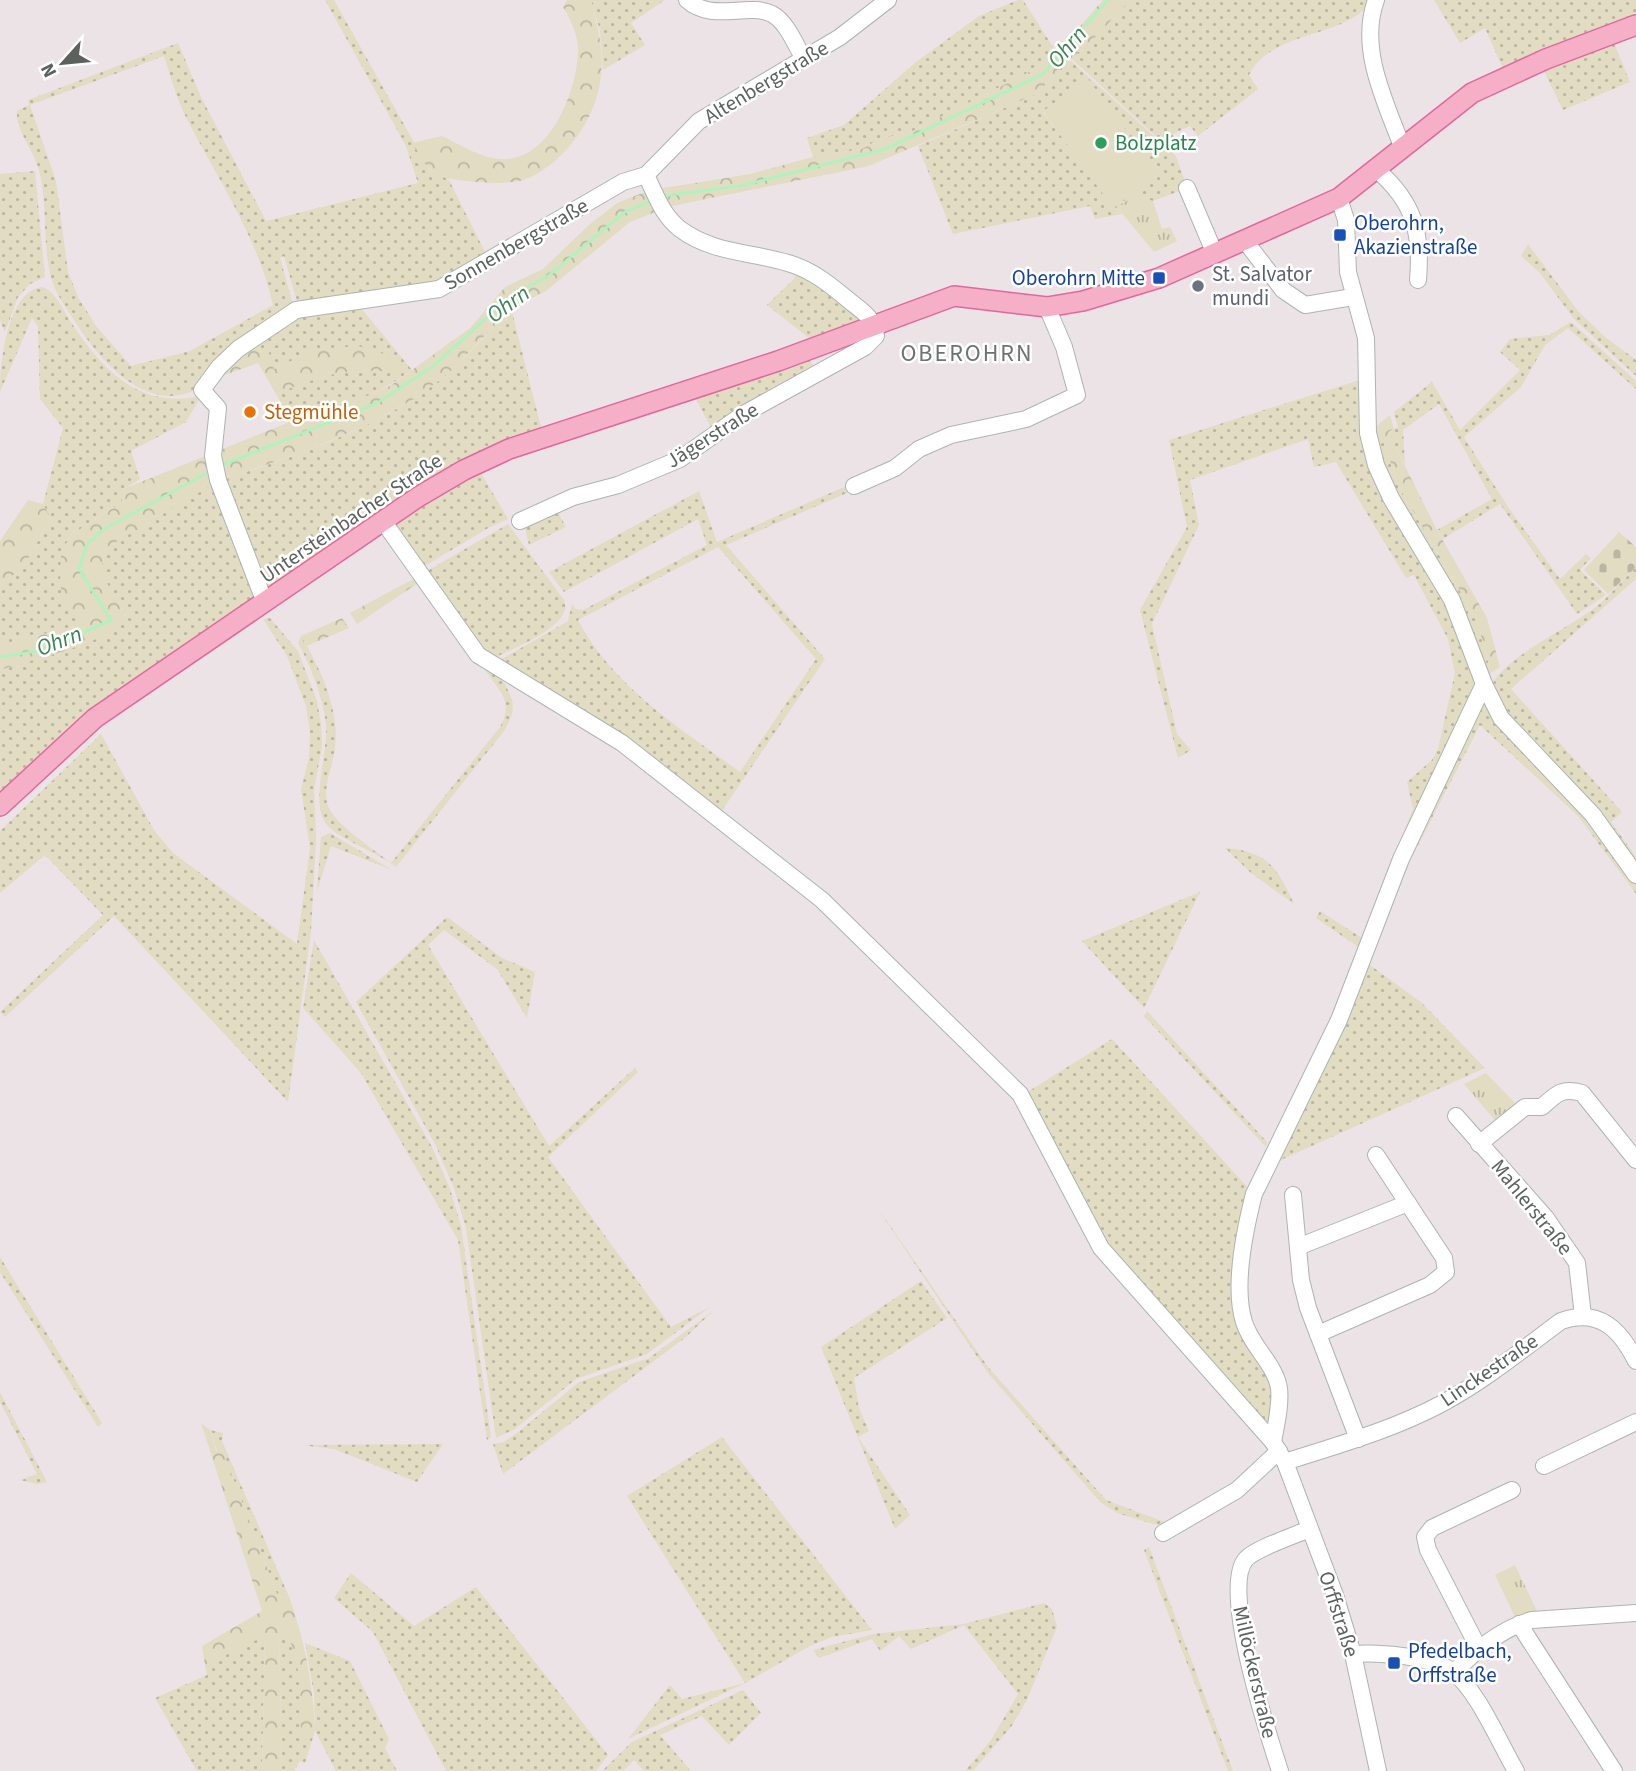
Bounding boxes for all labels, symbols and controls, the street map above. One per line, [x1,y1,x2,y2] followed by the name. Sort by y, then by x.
[1039,19,1095,75] water label: Ohrn
[28,28,98,98] north arrow
[698,33,834,131] street label: Altenbergstraße
[34,58,64,82] text: N
[1115,128,1196,158] place label: Bolzplatz
[1093,135,1109,151] marker: Bolzplatz
[438,190,594,298] street label: Sonnenbergstraße
[1354,208,1478,262] place label: Oberohrn, Akazienstraße
[1332,227,1348,243] marker: Oberohrn, Akazienstraße
[1212,259,1312,313] place label: St. Salvator mundi
[1012,263,1145,293] place label: Oberohrn Mitte
[1151,270,1167,286] marker: Oberohrn Mitte
[479,277,537,331] water label: Ohrn
[1190,278,1206,294] marker: St. Salvator mundi
[900,336,1034,371] district label: OBEROHRN
[660,395,764,475] street label: Jägerstraße
[264,397,358,427] place label: Stegmühle
[242,404,258,420] marker: Stegmühle
[254,446,448,590] street label: Untersteinbacher Straße
[31,617,87,665] water label: Ohrn
[1484,1153,1580,1261] street label: Mahlerstraße
[1434,1326,1544,1414] street label: Linckestraße
[1311,1567,1367,1661] street label: Orffstraße
[1225,1603,1285,1741] street label: Millöckerstraße
[1408,1636,1512,1690] place label: Pfedelbach, Orffstraße
[1386,1655,1402,1671] marker: Pfedelbach, Orffstraße

